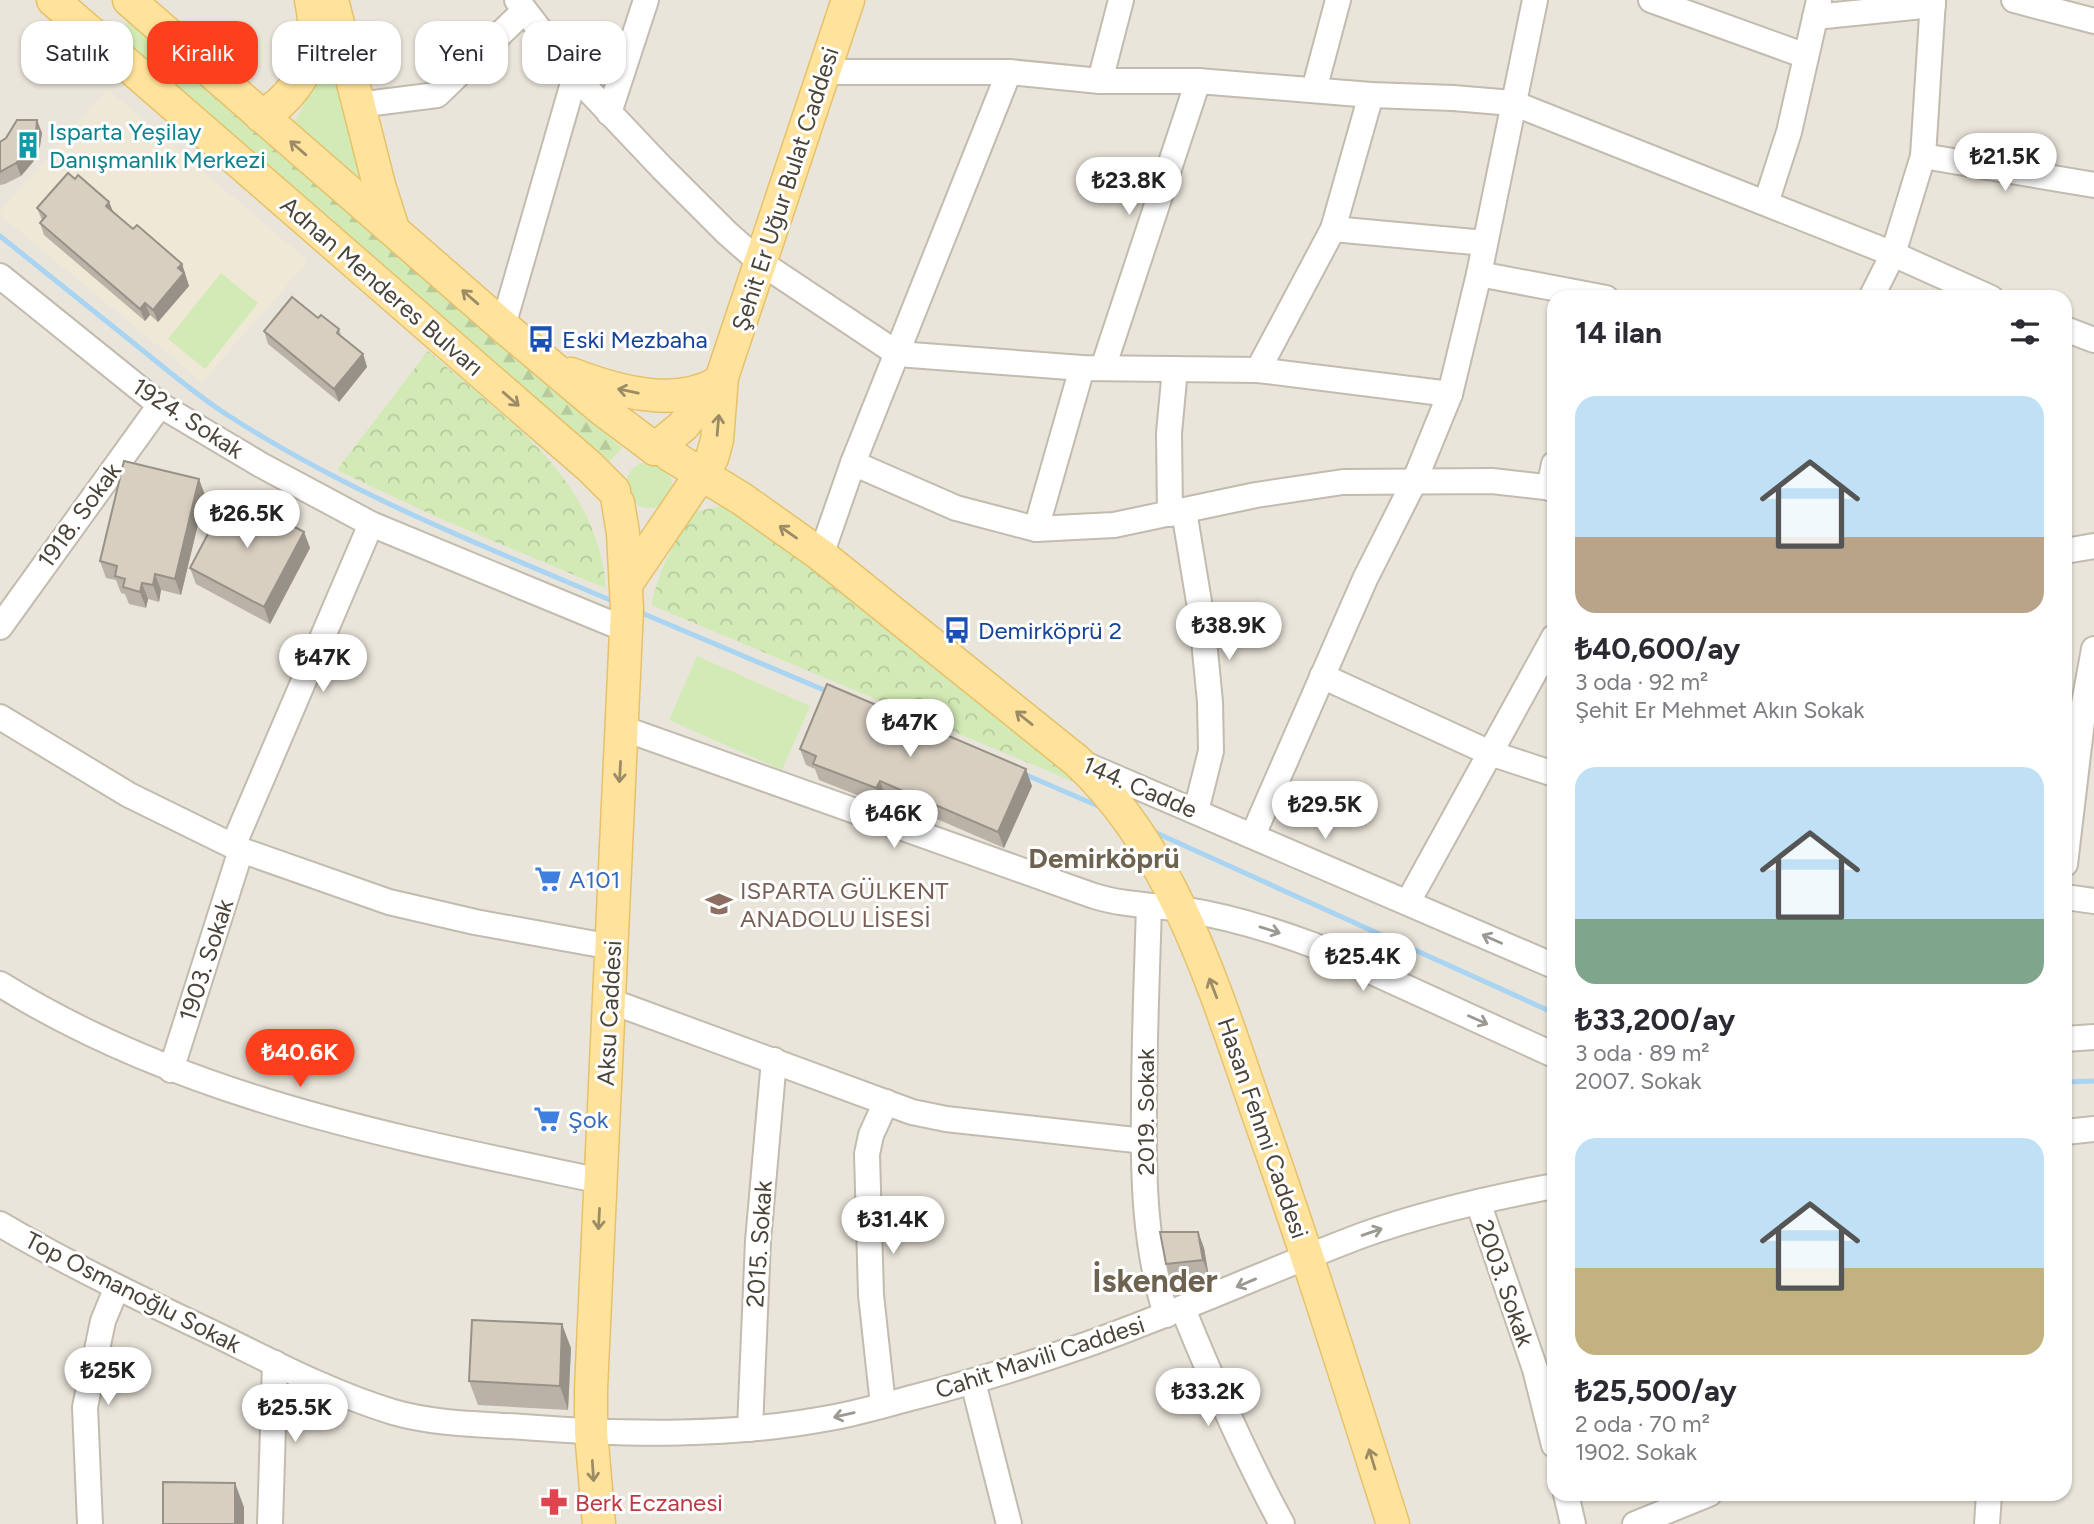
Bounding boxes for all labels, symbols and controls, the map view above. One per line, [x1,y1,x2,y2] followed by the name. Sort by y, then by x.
[21,21,133,84] chip: Satılık
[147,21,258,84] chip: Kiralık
[272,21,401,84] chip: Filtreler
[415,21,508,84] chip: Yeni
[522,21,626,84] chip: Daire
[725,43,845,335] street label: Şehit Er Uğur Bulat Caddesi
[49,117,266,174] place label: Isparta Yeşilay Danışmanlık Merkezi
[13,130,43,160] building icon: Isparta Yeşilay Danışmanlık Merkezi
[1948,134,2062,193] pin: ₺21.5K
[289,140,307,156] one-way arrow
[1970,142,2040,170] text: ₺21.5K
[1072,158,1186,217] pin: ₺23.8K
[1092,166,1166,194] text: ₺23.8K
[275,190,489,382] street label: Adnan Menderes Bulvarı
[461,289,479,305] one-way arrow
[2006,313,2044,351] icon: filters
[1575,314,1662,351] text: 14 ilan
[526,324,556,354] bus stop icon: Eski Mezbaha
[562,325,708,354] place label: Eski Mezbaha
[127,371,249,465] street label: 1924. Sokak
[617,383,640,397] one-way arrow
[502,391,520,407] one-way arrow
[712,414,725,436] one-way arrow
[1747,441,1873,567] icon: home
[31,456,127,573] street label: 1918. Sokak
[190,490,304,550] pin: ₺26.5K
[210,499,284,527] text: ₺26.5K
[779,525,798,539] one-way arrow
[1172,602,1286,662] pin: ₺38.9K
[1192,611,1266,639] text: ₺38.9K
[942,615,972,645] bus stop icon: Demirköprü 2
[978,616,1122,645] place label: Demirköprü 2
[1575,630,1740,667] text: ₺40,600/ay
[282,634,364,694] pin: ₺47K
[295,643,351,671] text: ₺47K
[1575,668,1708,696] text: 3 oda · 92 m²
[1575,696,1864,724] text: Şehit Er Mehmet Akın Sokak
[869,700,951,759] pin: ₺47K
[882,708,938,736] text: ₺47K
[1016,710,1034,726] one-way arrow
[1078,750,1202,824] street label: 144. Cadde
[613,760,626,783] one-way arrow
[1268,782,1382,841] pin: ₺29.5K
[853,790,935,850] pin: ₺46K
[1288,790,1362,818] text: ₺29.5K
[866,799,922,827] text: ₺46K
[1747,812,1873,938] icon: home
[1028,841,1180,875] district label: Demirköprü
[533,864,563,894] supermarket icon: A101
[569,865,620,894] place label: A101
[740,876,948,933] place label: ISPARTA GÜLKENT ANADOLU LİSESİ
[704,889,734,919] school or university icon: ISPARTA GÜLKENT ANADOLU LİSESİ
[173,895,239,1025] street label: 1903. Sokak
[1258,924,1280,937] one-way arrow
[1481,932,1503,945] one-way arrow
[1306,934,1420,993] pin: ₺25.4K
[591,939,627,1087] street label: Aksu Caddesi
[1325,942,1401,970] text: ₺25.4K
[1206,978,1219,1000] one-way arrow
[1575,1001,1735,1038] text: ₺33,200/ay
[1212,1014,1314,1242] street label: Hasan Fehmi Caddesi
[1467,1014,1488,1028] one-way arrow
[243,1030,357,1089] pin: ₺40.6K
[262,1038,338,1066] text: ₺40.6K
[1575,1039,1710,1067] text: 3 oda · 89 m²
[1131,1048,1160,1176] street label: 2019. Sokak
[1575,1067,1701,1095] text: 2007. Sokak
[532,1104,562,1134] supermarket icon: Şok
[568,1105,609,1134] place label: Şok
[740,1179,778,1309] street label: 2015. Sokak
[1747,1183,1873,1309] icon: home
[836,1196,950,1256] pin: ₺31.4K
[857,1205,929,1233] text: ₺31.4K
[593,1208,606,1231] one-way arrow
[1470,1216,1540,1350] street label: 2003. Sokak
[20,1225,246,1359] street label: Top Osmanoğlu Sokak
[1361,1225,1383,1237] one-way arrow
[1092,1261,1218,1300] district label: İskender
[1235,1277,1257,1290] one-way arrow
[932,1309,1148,1405] street label: Cahit Mavili Caddesi
[67,1348,149,1407] pin: ₺25K
[80,1356,136,1384] text: ₺25K
[1151,1368,1265,1428] pin: ₺33.2K
[1575,1372,1737,1409] text: ₺25,500/ay
[1171,1377,1245,1405] text: ₺33.2K
[238,1384,352,1444] pin: ₺25.5K
[258,1393,332,1421] text: ₺25.5K
[833,1409,856,1422] one-way arrow
[1575,1410,1710,1438] text: 2 oda · 70 m²
[1575,1438,1697,1466] text: 1902. Sokak
[1365,1448,1378,1470] one-way arrow
[587,1459,600,1482] one-way arrow
[539,1487,569,1517] pharmacy icon: Berk Eczanesi
[575,1488,723,1517] place label: Berk Eczanesi

